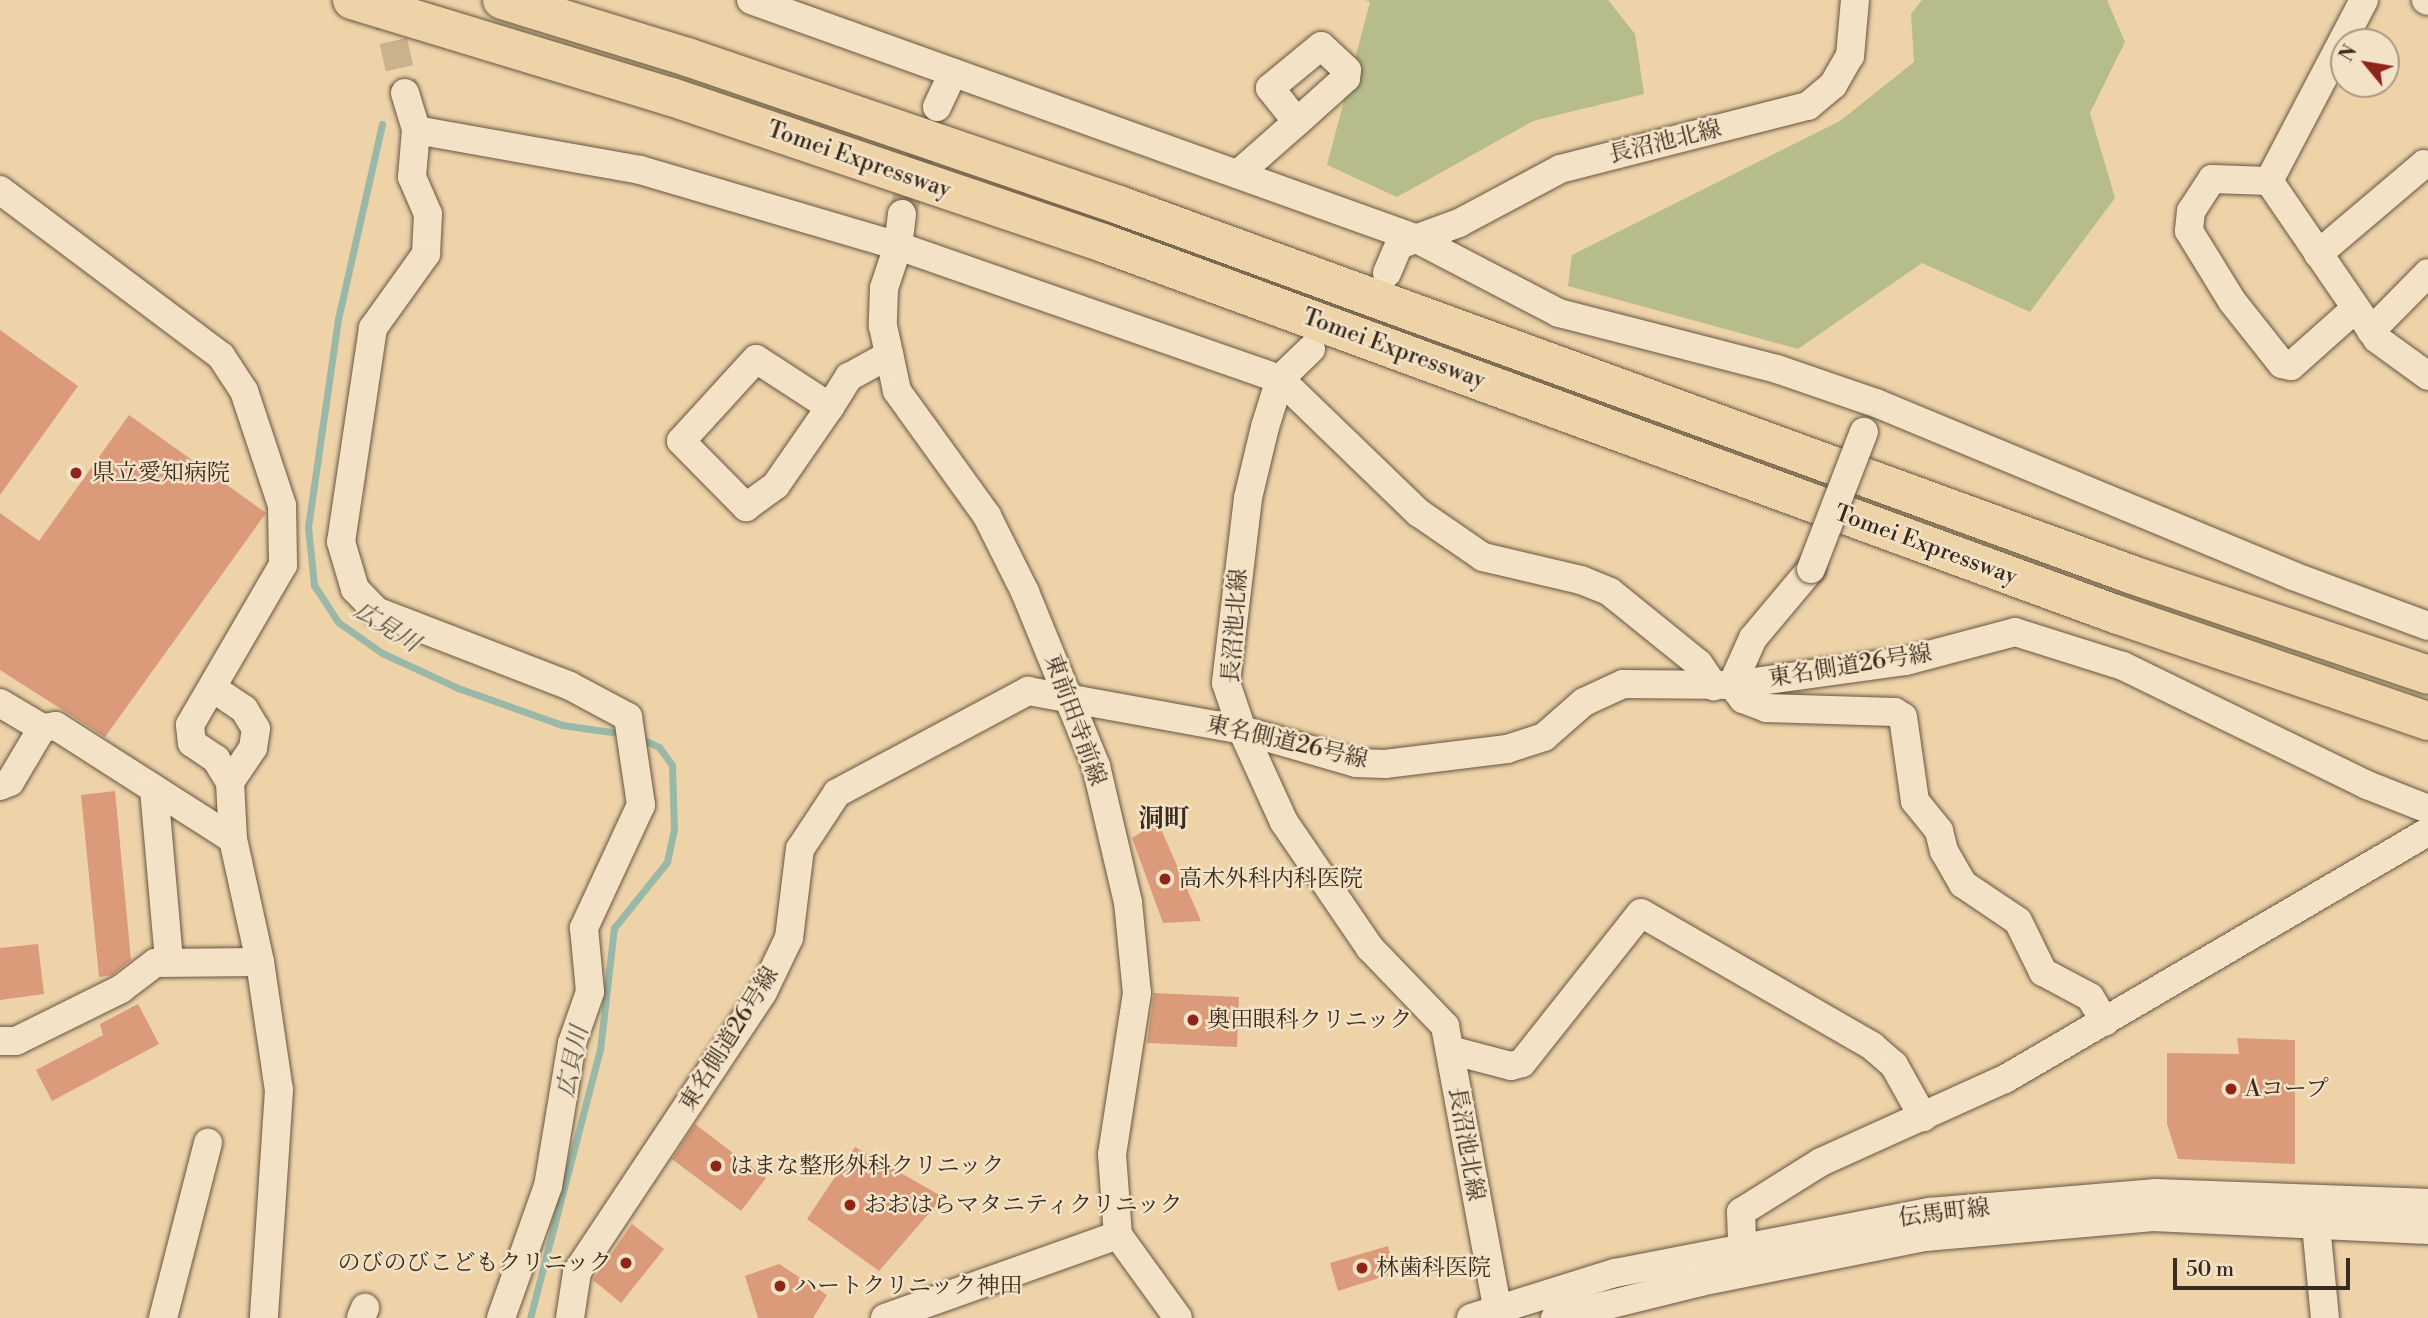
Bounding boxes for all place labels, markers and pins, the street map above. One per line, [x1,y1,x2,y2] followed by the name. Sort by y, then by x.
[92,459,230,487] place label: 県立愛知病院
[66,463,86,483] marker: 県立愛知病院
[1179,865,1363,893] place label: 高木外科内科医院
[1157,871,1173,887] marker: 高木外科内科医院
[1207,1006,1414,1034] place label: 奥田眼科クリニック
[1185,1012,1201,1028] marker: 奥田眼科クリニック
[2245,1075,2330,1103] place label: Aコープ
[2223,1081,2239,1097] marker: Aコープ
[730,1152,1006,1180] place label: はまな整形外科クリニック
[708,1158,724,1174] marker: はまな整形外科クリニック
[864,1191,1186,1219] place label: おおはらマタニティクリニック
[842,1197,858,1213] marker: おおはらマタニティクリニック
[336,1249,612,1277] place label: のびのびこどもクリニック
[1376,1254,1491,1282] place label: 林歯科医院
[618,1255,634,1271] marker: のびのびこどもクリニック
[1354,1260,1370,1276] marker: 林歯科医院
[794,1272,1024,1300] place label: ハートクリニック神田
[772,1278,788,1294] marker: ハートクリニック神田

